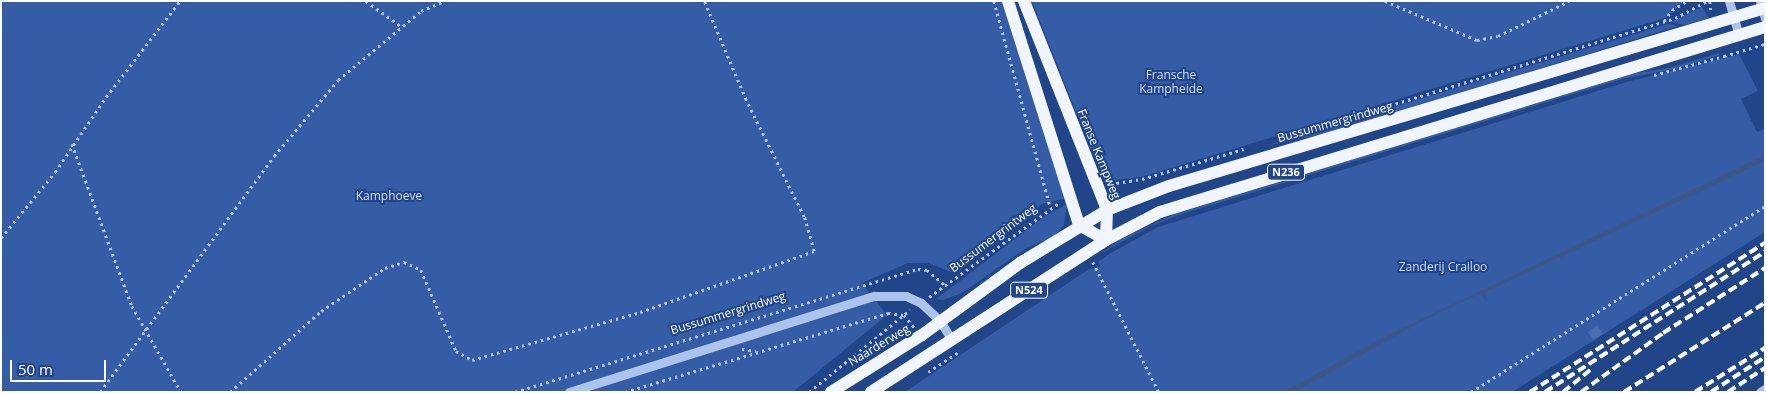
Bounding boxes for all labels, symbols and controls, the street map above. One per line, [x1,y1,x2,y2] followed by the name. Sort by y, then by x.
[1139,68,1203,96] park label: Fransche Kampheide
[1276,99,1394,145] street label: Bussummergrindweg
[1074,107,1124,201] street label: Franse Kampweg
[1266,163,1306,180] road number: N236
[356,189,422,203] park label: Kamphoeve
[947,201,1039,275] street label: Bussumergrintweg
[1399,260,1487,274] park label: Zanderij Crailoo
[1009,282,1049,298] road number: N524
[669,289,787,337] street label: Bussummergrindweg
[846,321,912,369] street label: Naarderweg
[12,350,109,382] scale bar
[18,359,53,379] text: 50 m

